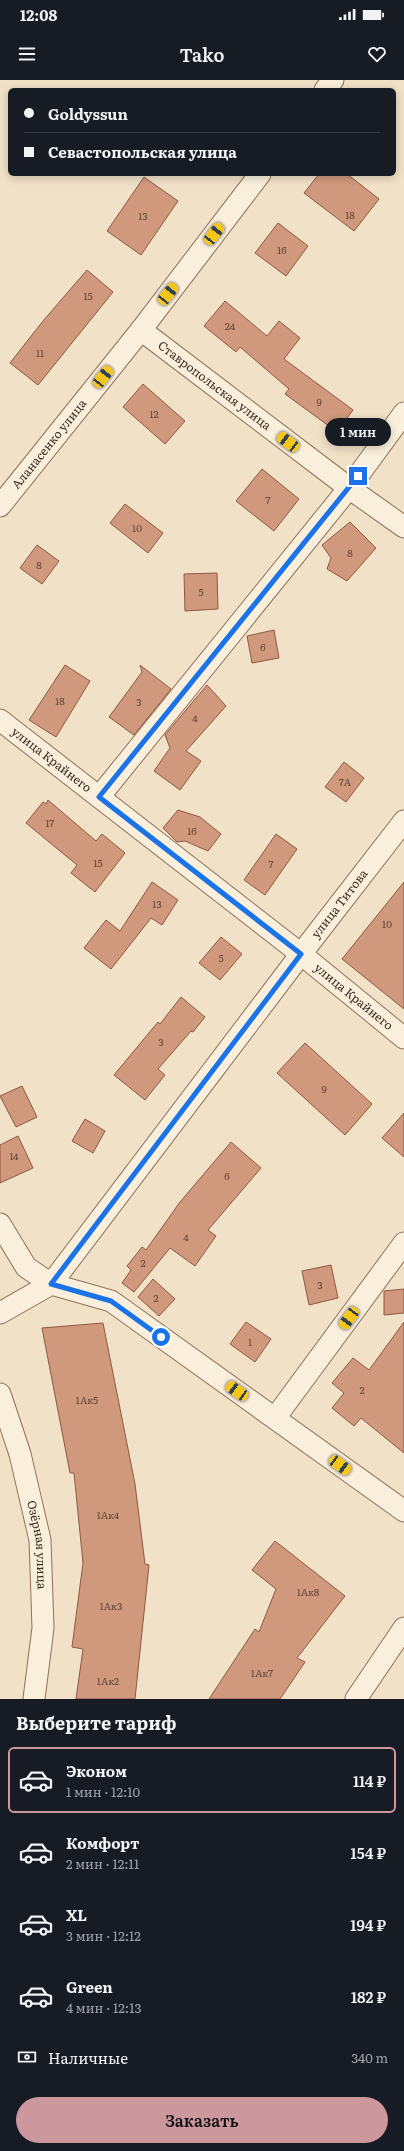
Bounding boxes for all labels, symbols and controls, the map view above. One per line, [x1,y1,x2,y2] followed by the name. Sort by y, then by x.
[20,3,57,26] text: 12:08
[180,41,224,68] text: Tako
[16,43,38,65] icon: menu
[366,43,388,65] icon: heart
[48,102,128,125] text: Goldyssun
[48,140,237,163] text: Севастопольская улица
[345,207,355,222] house number: 18
[138,208,148,223] house number: 13
[202,221,226,247] car
[277,242,287,257] house number: 16
[156,281,180,307] car
[83,288,93,303] house number: 15
[225,318,236,333] house number: 24
[154,336,276,434] street label: Ставропольская улица
[36,345,44,360] house number: 11
[91,364,115,390] car
[7,394,91,493] street label: Аланасенко улица
[316,394,322,409] house number: 9
[149,406,159,421] house number: 12
[325,418,391,446] callout: 1 мин
[340,422,376,441] text: 1 мин
[275,430,301,454] car
[349,467,367,485] route end
[265,492,271,507] house number: 7
[132,520,142,535] house number: 10
[347,545,353,560] house number: 8
[36,557,42,572] house number: 8
[198,584,204,599] house number: 5
[260,639,266,654] house number: 6
[55,693,65,708] house number: 18
[136,694,142,709] house number: 3
[192,710,198,725] house number: 4
[8,722,96,796] street label: улица Крайнего
[339,774,352,789] house number: 7А
[46,815,54,830] house number: 17
[187,823,197,838] house number: 16
[93,855,103,870] house number: 15
[268,856,274,871] house number: 7
[306,865,372,942] street label: улица Титова
[152,896,162,911] house number: 13
[382,916,392,931] house number: 10
[218,950,224,965] house number: 5
[311,958,398,1034] street label: улица Крайнего
[158,1034,164,1049] house number: 3
[321,1081,327,1096] house number: 9
[9,1148,19,1163] house number: 14
[224,1168,230,1183] house number: 6
[183,1229,189,1244] house number: 4
[140,1255,146,1270] house number: 2
[317,1277,323,1292] house number: 3
[153,1290,159,1305] house number: 2
[337,1305,361,1331] car
[152,1328,170,1346] route start
[248,1334,252,1349] house number: 1
[224,1379,250,1403] car
[359,1382,365,1397] house number: 2
[76,1392,98,1407] house number: 1Ак5
[327,1453,353,1477] car
[23,1498,52,1590] street label: Озёрная улица
[97,1507,120,1522] house number: 1Ак4
[297,1584,320,1599] house number: 1Ак8
[100,1598,122,1613] house number: 1Ак3
[251,1665,273,1680] house number: 1Ак7
[97,1673,119,1688] house number: 1Ак2
[16,1709,176,1736] text: Выберите тариф
[66,1759,127,1782] text: Эконом
[18,1762,54,1798] icon: car
[353,1769,386,1792] text: 114 ₽
[66,1782,140,1801] text: 1 мин · 12:10
[66,1831,140,1854] text: Комфорт
[18,1834,54,1870] icon: car
[351,1841,386,1864] text: 154 ₽
[66,1854,139,1873] text: 2 мин · 12:11
[66,1903,87,1926] text: XL
[18,1906,54,1942] icon: car
[350,1913,386,1936] text: 194 ₽
[66,1926,141,1945] text: 3 мин · 12:12
[66,1975,113,1998] text: Green
[18,1978,54,2014] icon: car
[351,1985,386,2008] text: 182 ₽
[66,1998,142,2017] text: 4 мин · 12:13
[16,2046,38,2068] icon: cash
[48,2046,128,2069] text: Наличные
[351,2048,388,2067] text: 340 m
[16,2097,388,2143] button: Заказать

